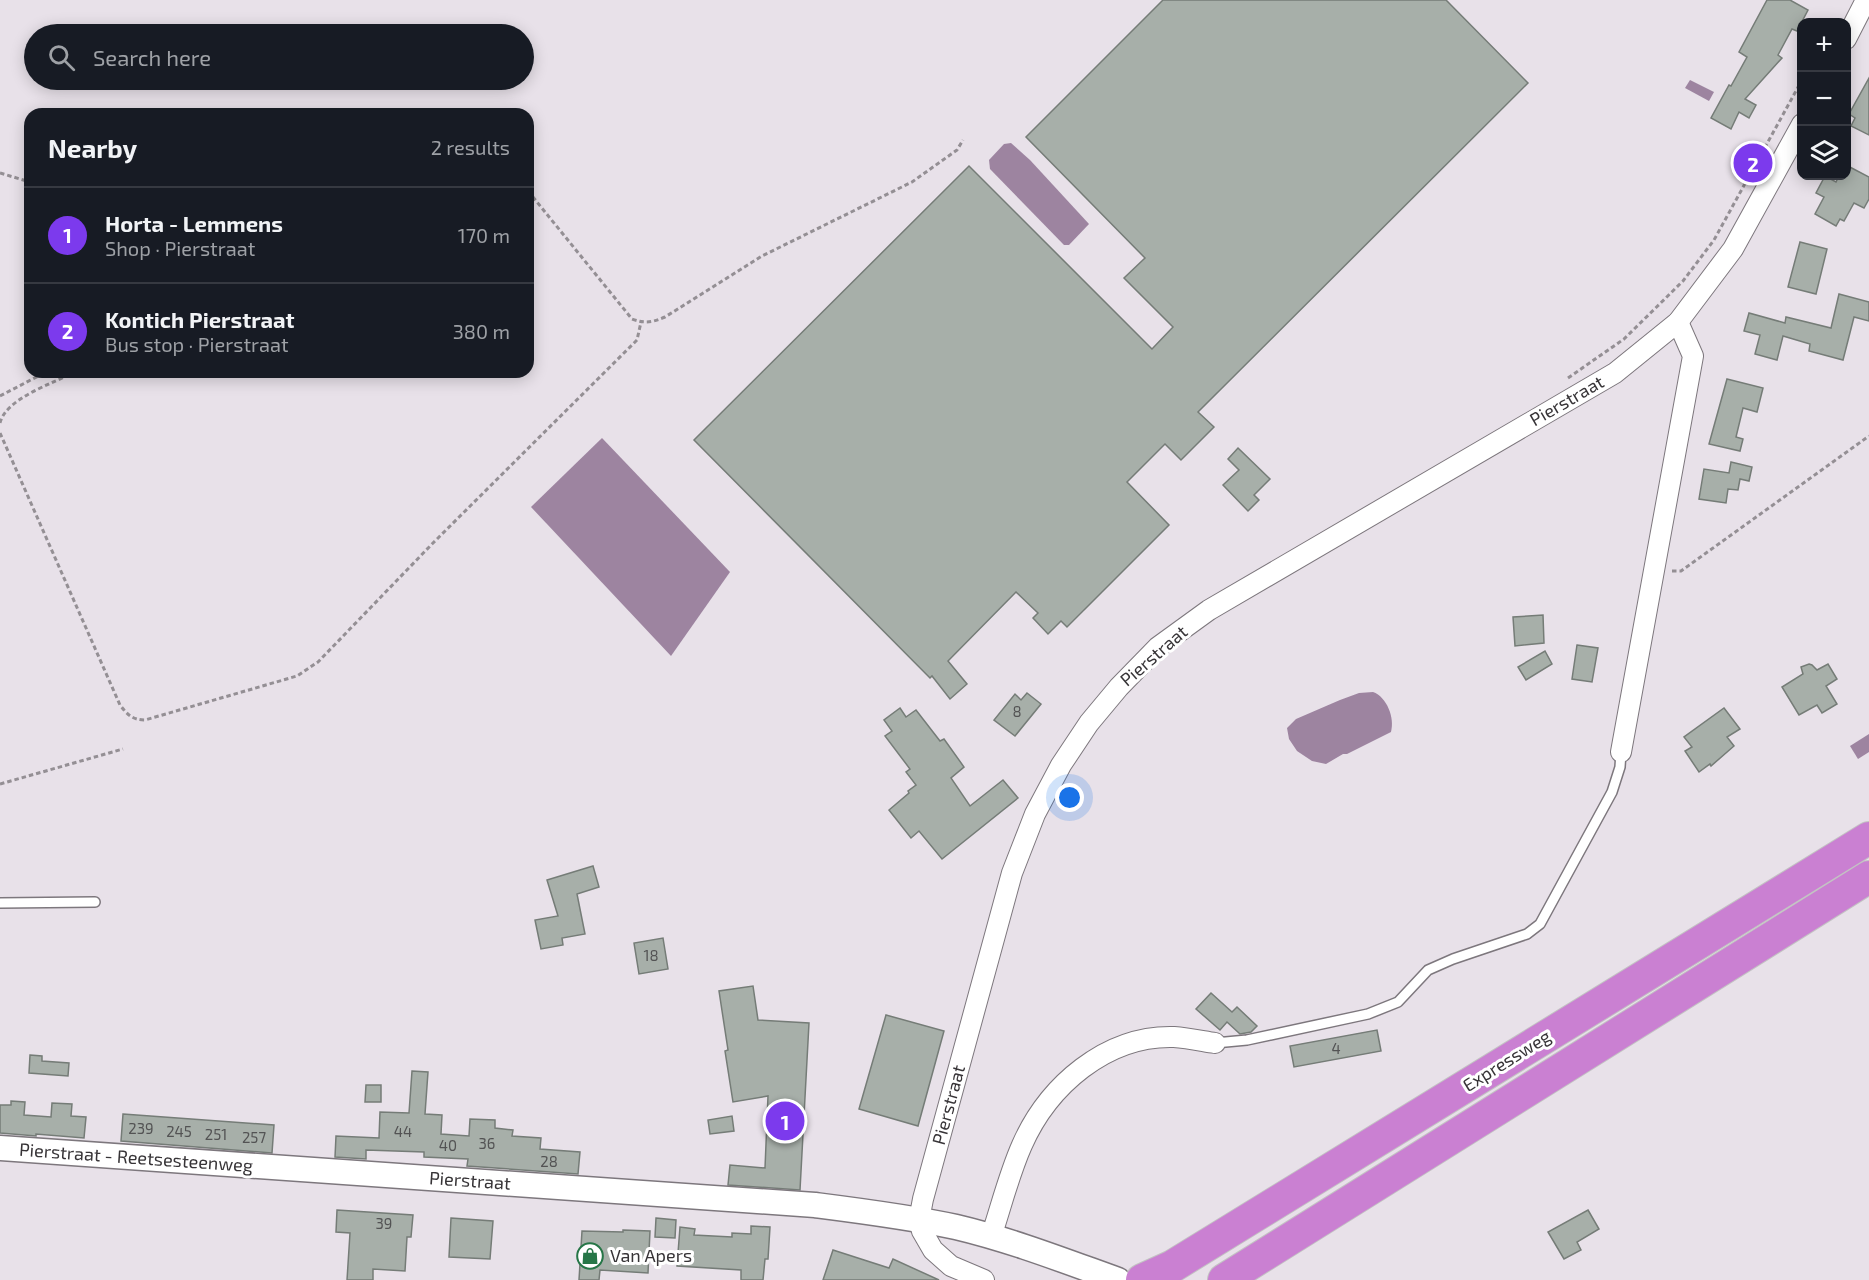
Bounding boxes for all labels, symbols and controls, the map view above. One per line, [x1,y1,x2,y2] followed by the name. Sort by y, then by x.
[1797,18,1851,180] map controls
[1797,18,1851,72] button: +
[24,24,534,90] search box
[45,41,78,74] icon: search
[93,44,211,70] text: Search here
[1797,72,1851,126] button: −
[1797,126,1851,180] button: layers
[48,132,137,163] text: Nearby
[431,135,510,159] text: 2 results
[1734,140,1772,186] pin: 2
[105,210,283,236] text: Horta - Lemmens
[63,223,72,247] text: 1
[458,223,510,247] text: 170 m
[105,236,255,260] text: Shop · Pierstraat
[105,306,295,332] text: Kontich Pierstraat
[62,319,73,343] text: 2
[453,319,510,343] text: 380 m
[105,332,289,356] text: Bus stop · Pierstraat
[1526,370,1608,430] street label: Pierstraat
[1115,620,1192,690] street label: Pierstraat
[1012,702,1022,720] house number: 8
[1055,783,1084,812] your location
[643,946,659,964] house number: 18
[1458,1024,1554,1096] street label: Expressweg
[1331,1039,1341,1057] house number: 4
[927,1062,969,1147] street label: Pierstraat
[766,1098,804,1144] pin: 1
[128,1119,154,1137] house number: 239
[166,1122,192,1140] house number: 245
[394,1122,412,1140] house number: 44
[205,1125,227,1143] house number: 251
[242,1128,266,1146] house number: 257
[479,1134,495,1152] house number: 36
[439,1136,457,1154] house number: 40
[18,1138,254,1176] street label: Pierstraat - Reetsesteenweg
[540,1152,558,1170] house number: 28
[428,1166,512,1194] street label: Pierstraat
[376,1214,392,1232] house number: 39
[575,1241,605,1271] shop icon: Van Apers
[610,1244,692,1266] place label: Van Apers

